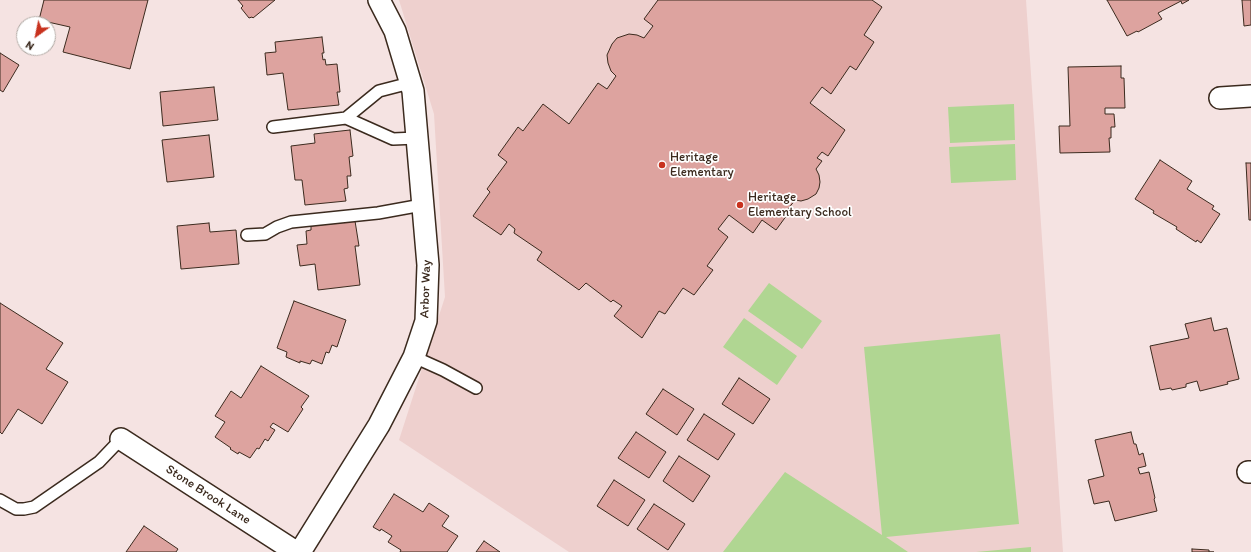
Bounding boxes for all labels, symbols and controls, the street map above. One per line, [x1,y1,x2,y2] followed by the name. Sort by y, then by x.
[16,16,56,56] north arrow
[23,38,36,53] text: N
[670,150,734,181] place label: Heritage Elementary
[657,160,667,170] marker: Heritage Elementary
[748,190,852,221] place label: Heritage Elementary School
[735,200,745,210] marker: Heritage Elementary School
[417,260,435,318] street label: Arbor Way
[163,462,253,528] street label: Stone Brook Lane

